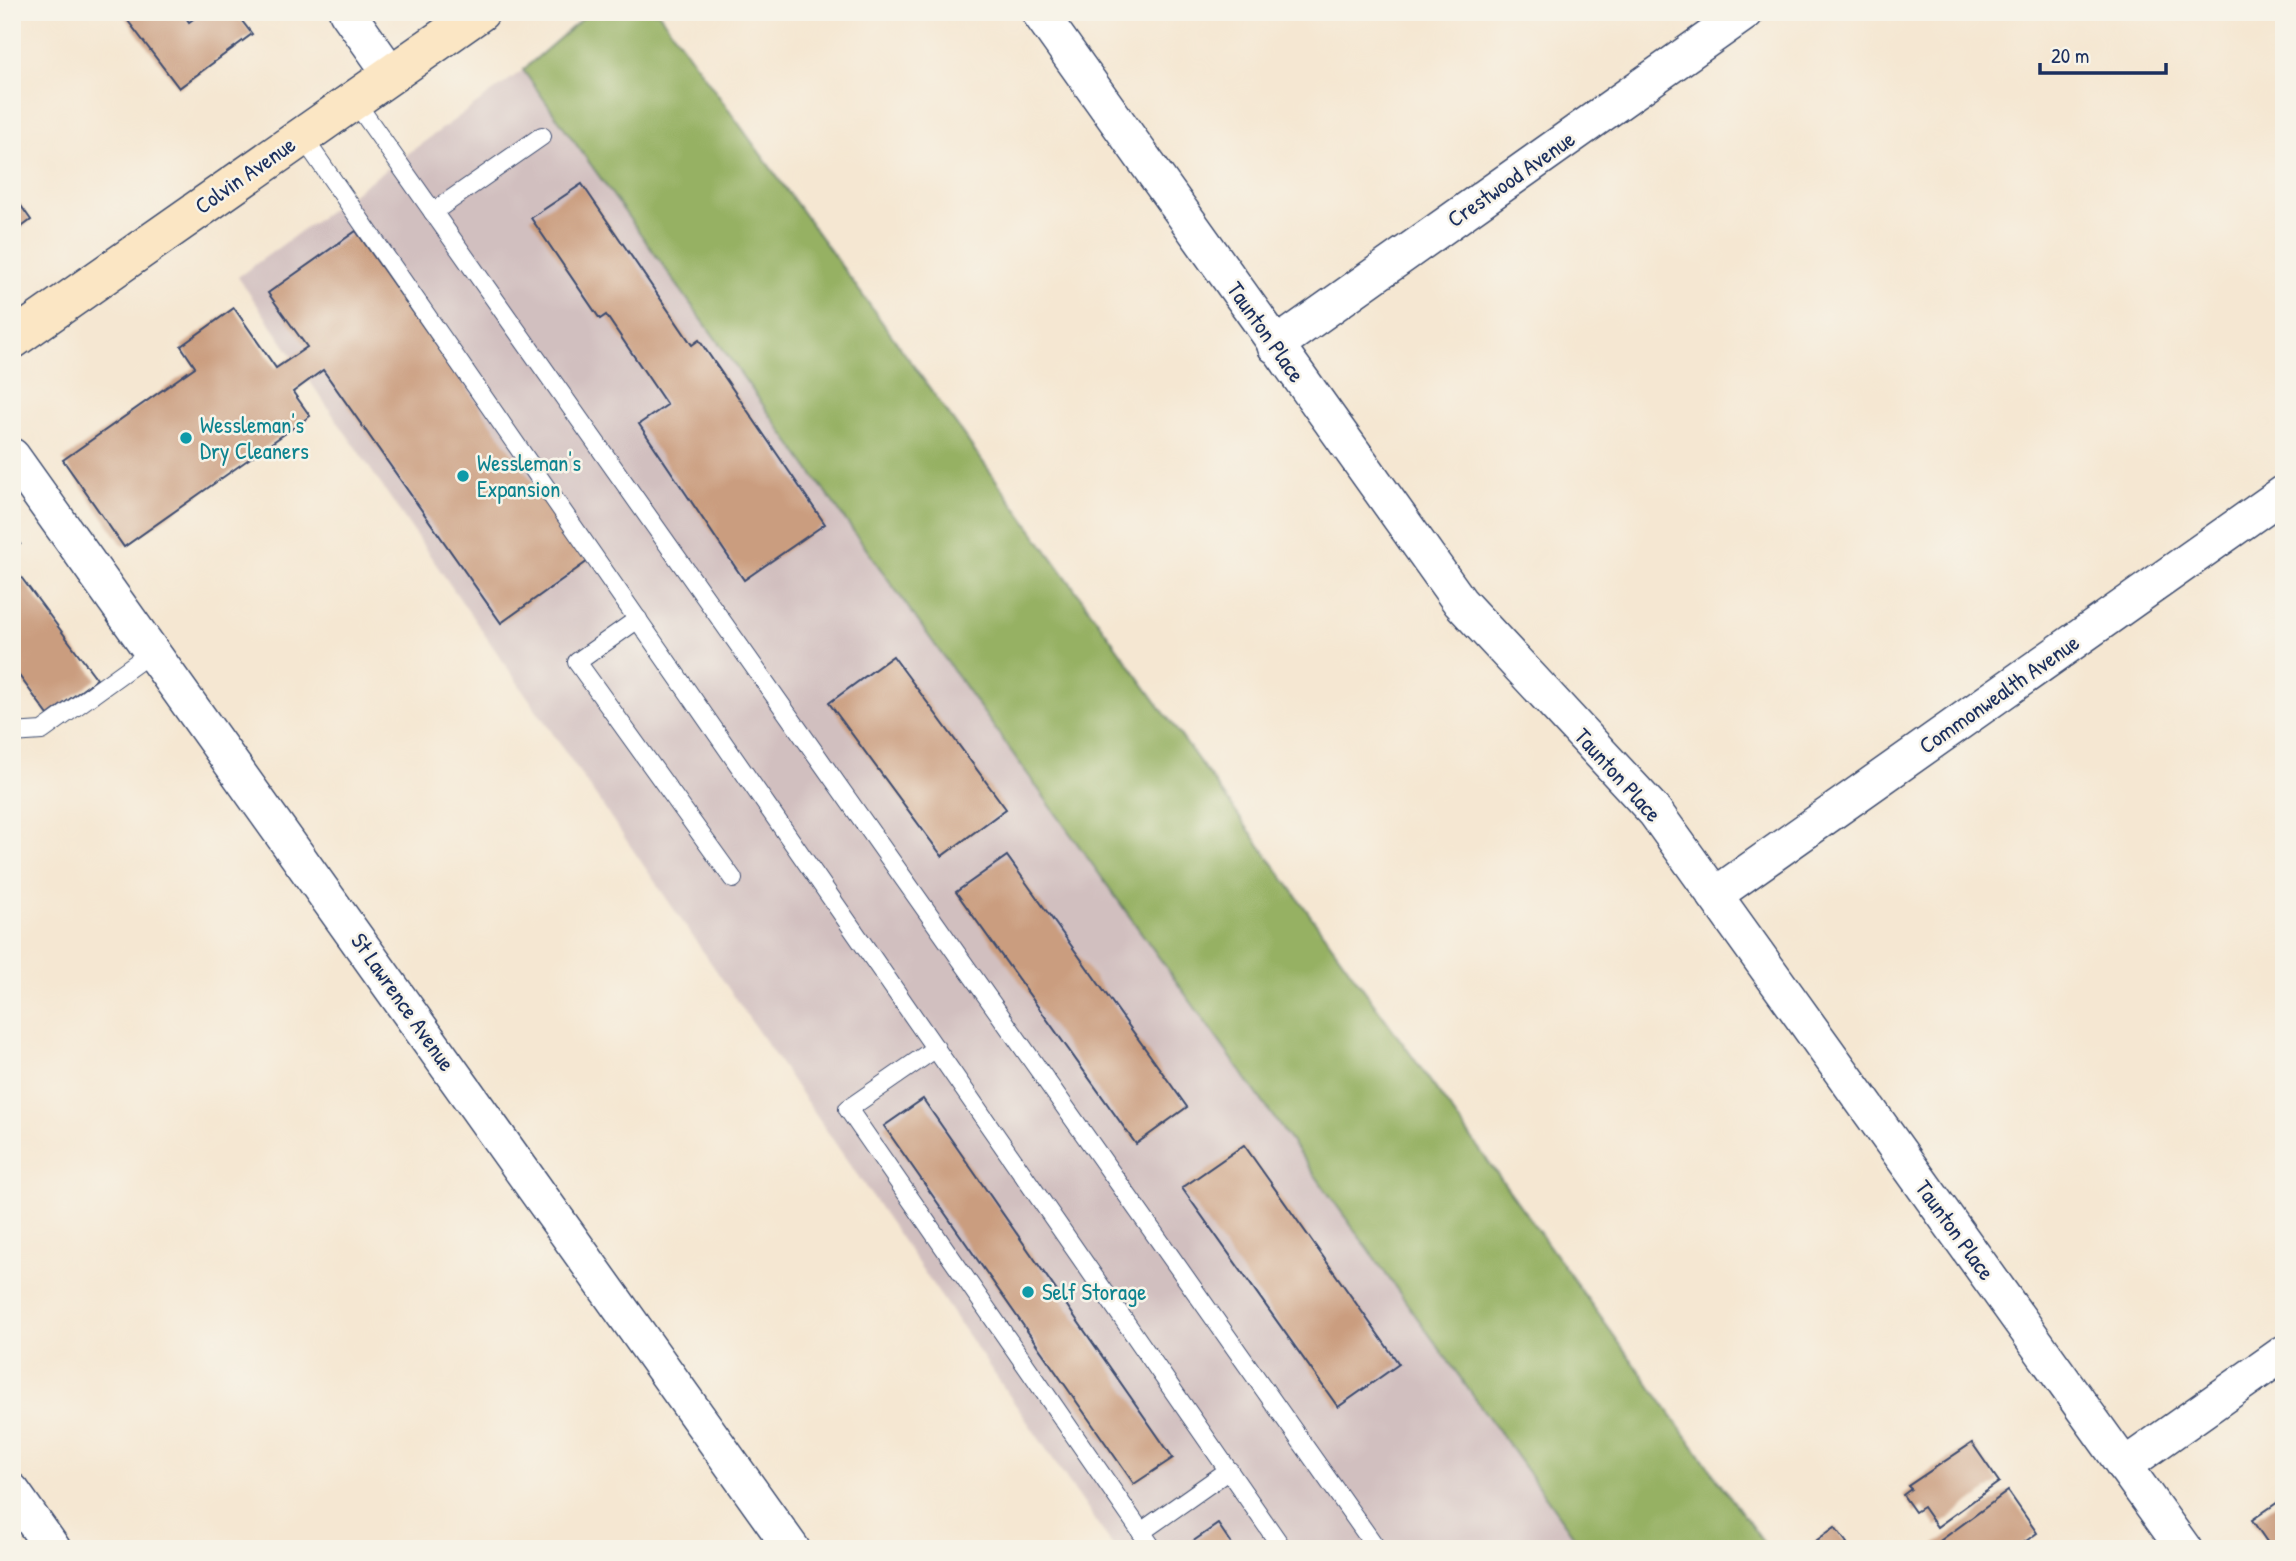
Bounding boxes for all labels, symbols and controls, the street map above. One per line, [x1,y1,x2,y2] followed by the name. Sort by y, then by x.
[2040,32,2166,76] scale bar
[2051,41,2089,70] text: 20 m
[1441,123,1581,234] street label: Crestwood Avenue
[188,129,301,221] street label: Colvin Avenue
[1220,275,1313,388] street label: Taunton Place
[200,409,309,466] place label: Wessleman's Dry Cleaners
[178,430,194,446] marker: Wessleman's Dry Cleaners
[477,447,581,504] place label: Wessleman's Expansion
[455,468,471,484] marker: Wessleman's Expansion
[1912,627,2085,760] street label: Commonwealth Avenue
[1568,721,1669,828] street label: Taunton Place
[344,926,463,1077] street label: St Lawrence Avenue
[1909,1173,2002,1286] street label: Taunton Place
[1042,1276,1146,1307] place label: Self Storage
[1020,1284,1036,1300] marker: Self Storage

